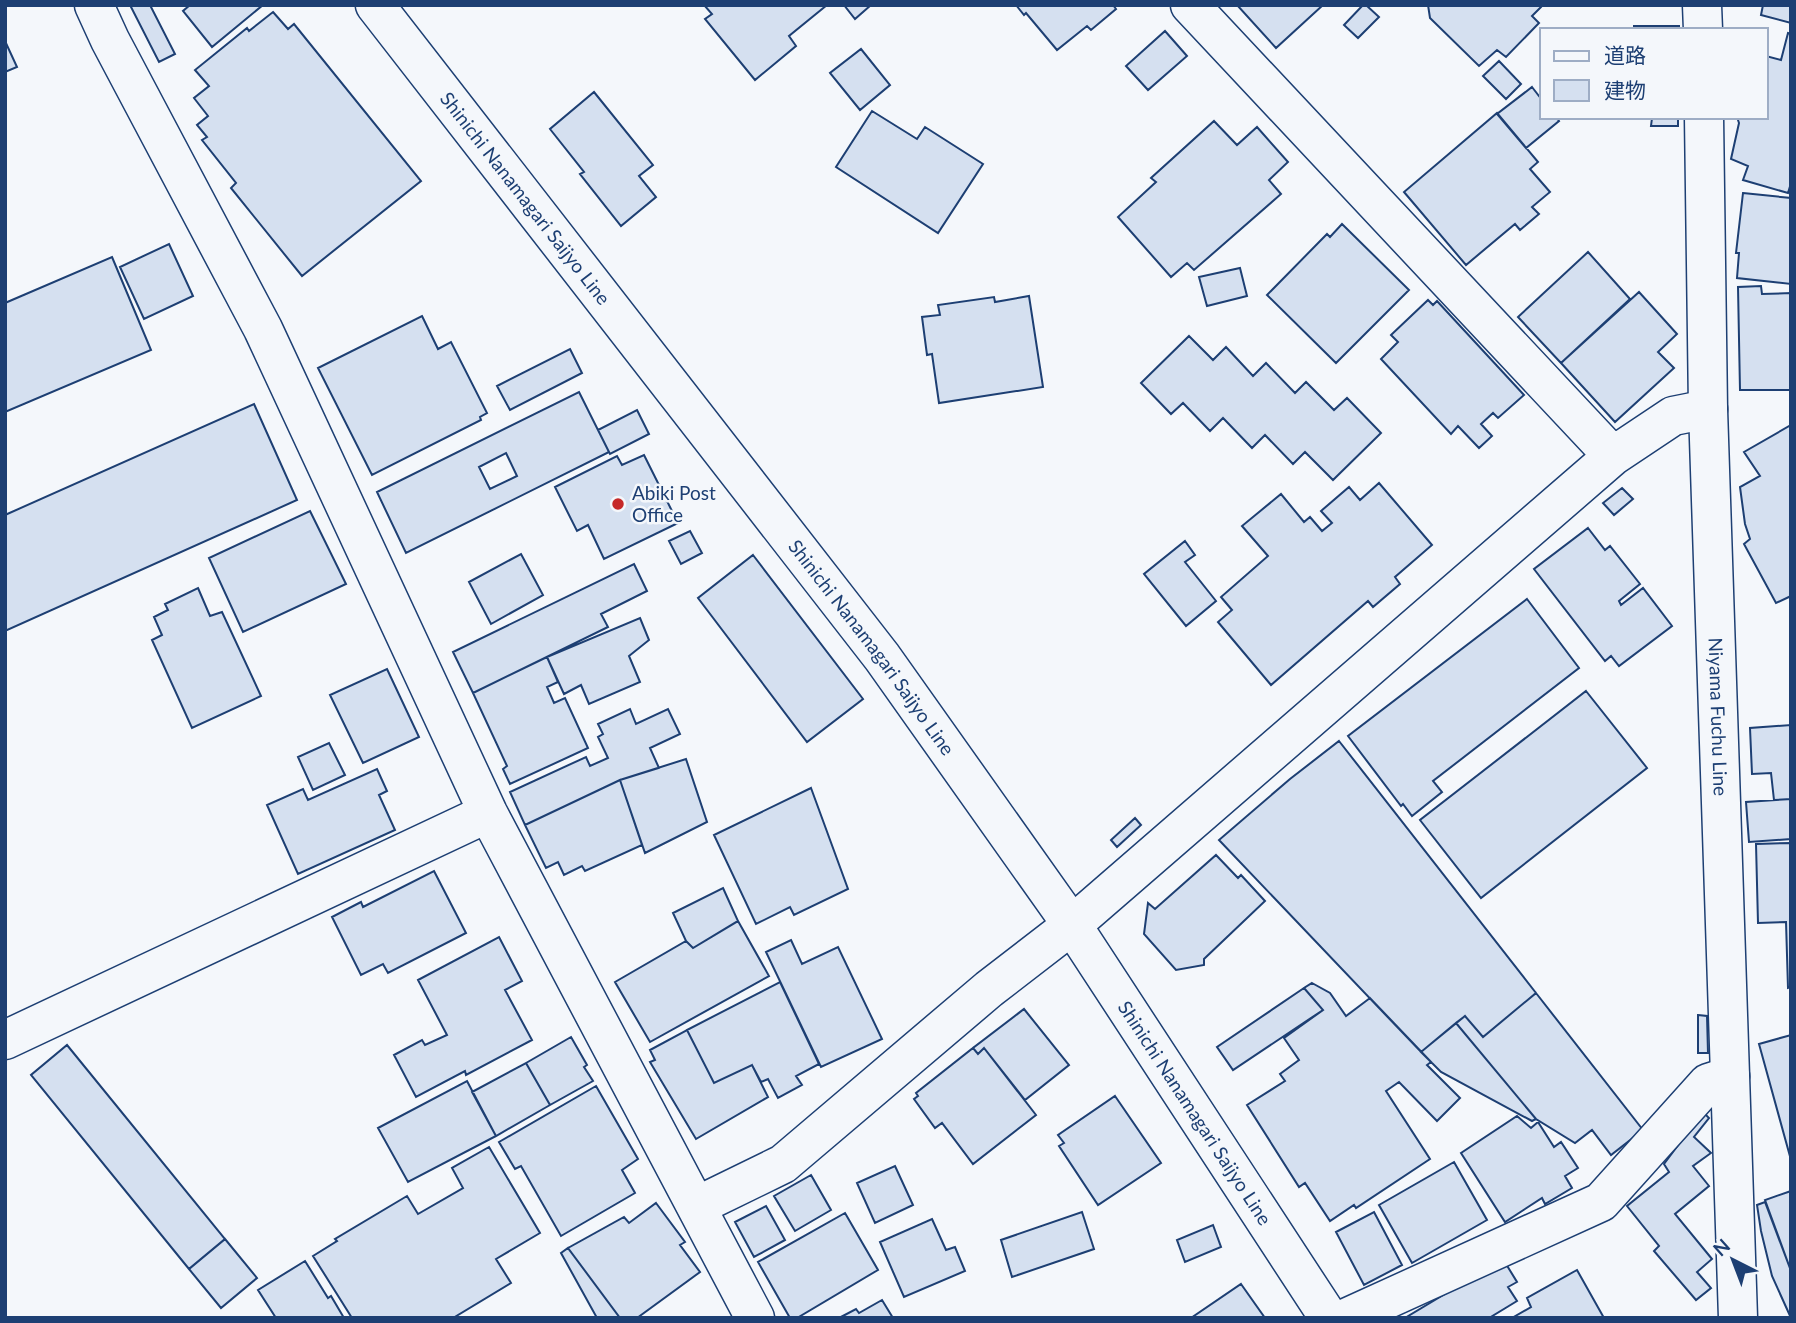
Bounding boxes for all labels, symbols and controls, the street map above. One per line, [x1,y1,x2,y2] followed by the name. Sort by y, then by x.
[1540,28,1768,119] legend
[1604,42,1646,67] text: 道路
[1604,77,1646,102] text: 建物
[436,87,616,309] street label: Shinichi Nanamagari Saijyo Line
[632,481,716,526] place label: Abiki Post Office
[610,496,626,512] marker: Abiki Post Office
[784,535,960,759] street label: Shinichi Nanamagari Saijyo Line
[1705,637,1733,796] street label: Niyama Fuchu Line
[1114,996,1277,1229] street label: Shinichi Nanamagari Saijyo Line
[1698,1225,1768,1295] north arrow
[1708,1234,1734,1260] text: N

